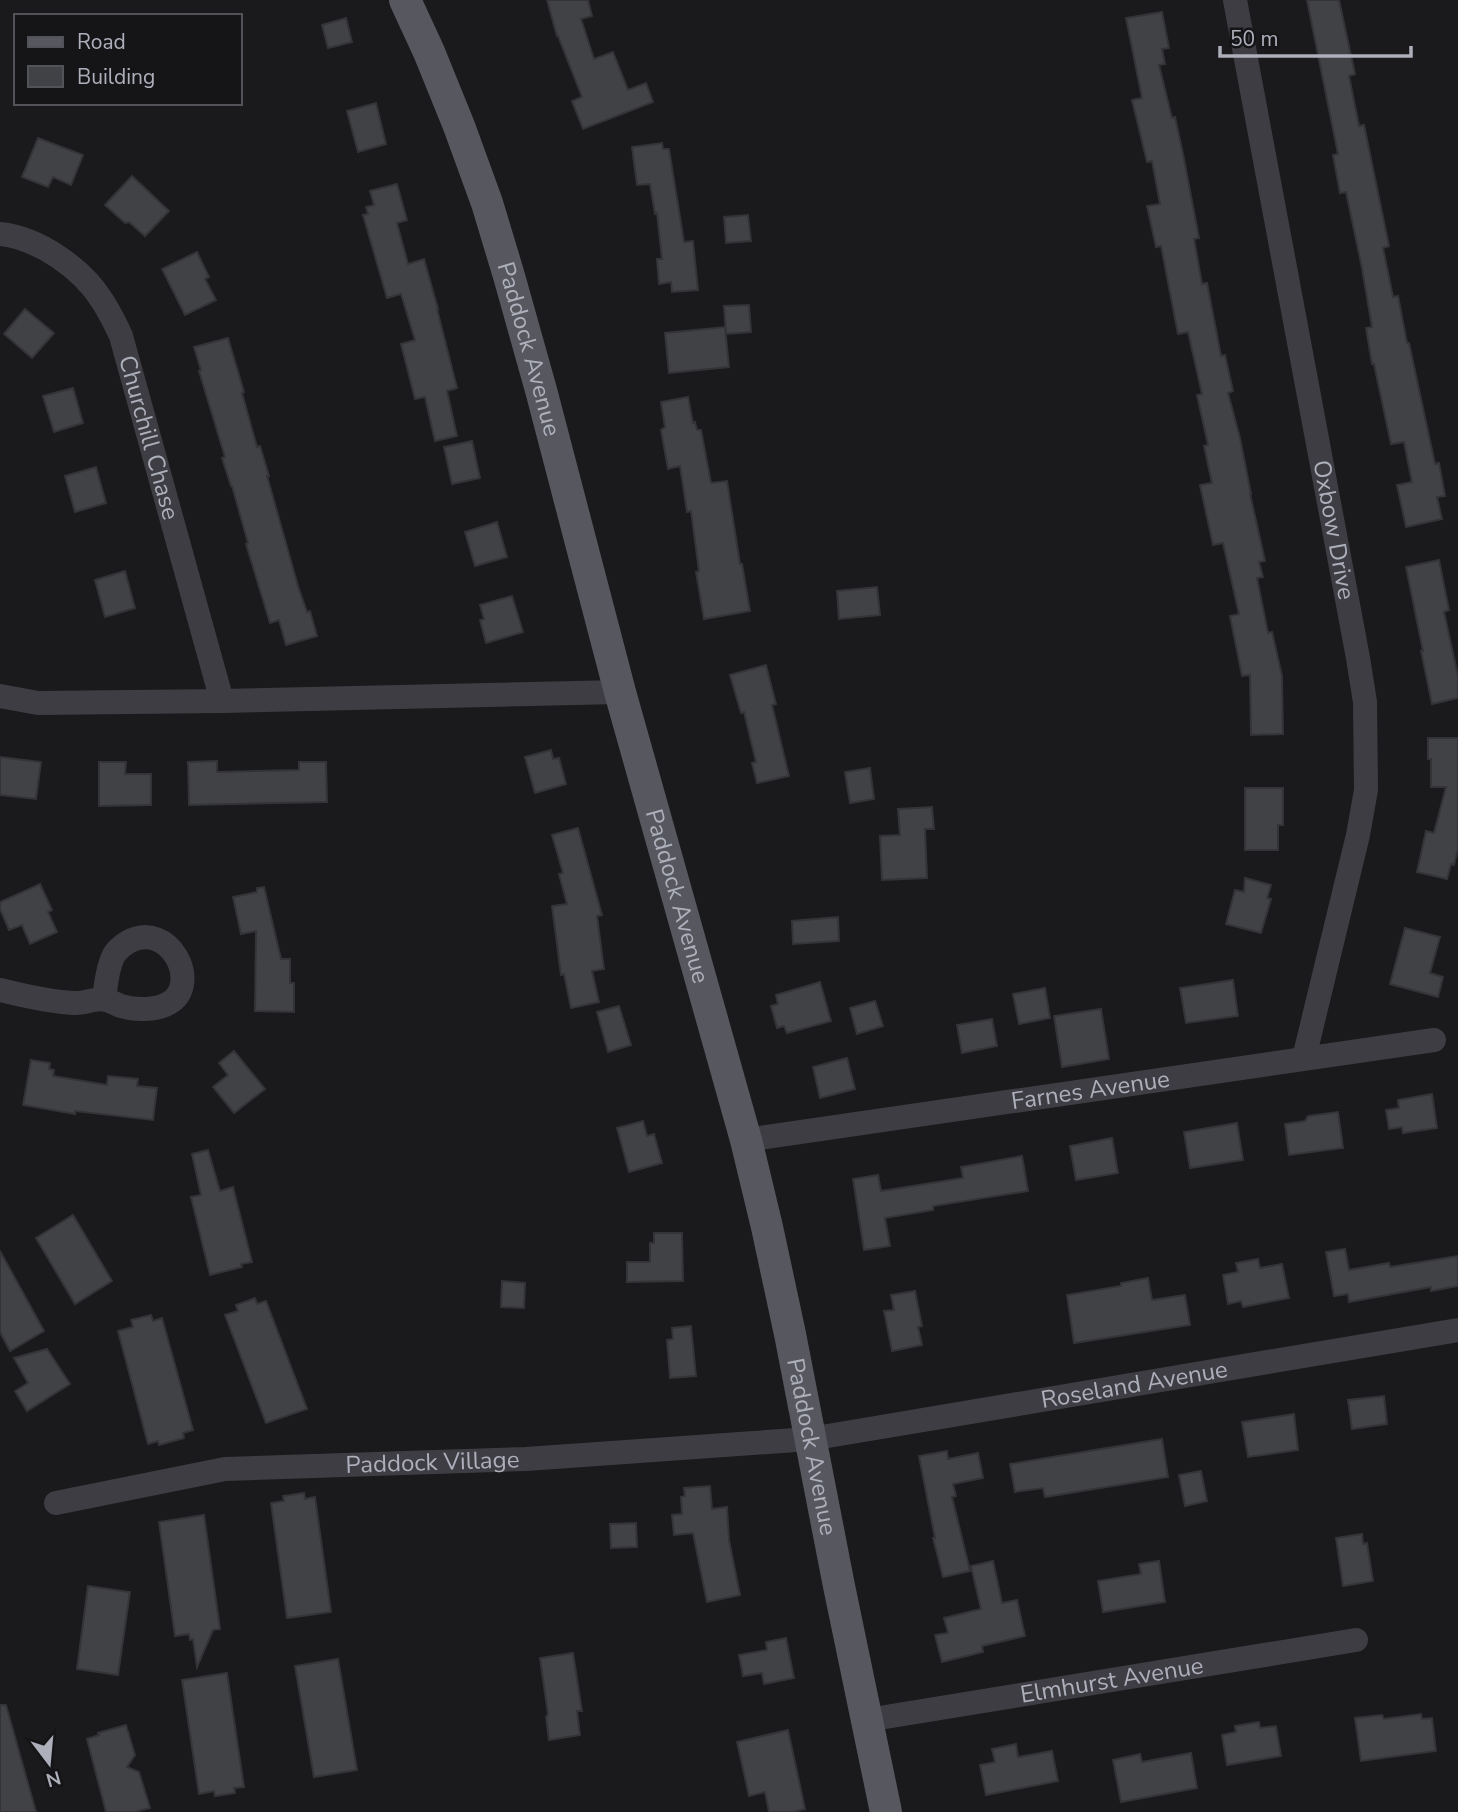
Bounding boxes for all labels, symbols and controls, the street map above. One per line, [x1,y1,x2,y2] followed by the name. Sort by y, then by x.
[14,14,242,105] legend
[1220,14,1411,58] scale bar
[1230,25,1279,53] text: 50 m
[77,28,126,56] text: Road
[77,63,155,91] text: Building
[490,258,568,440] street label: Paddock Avenue
[111,352,187,523] street label: Churchill Chase
[1305,457,1363,602] street label: Oxbow Drive
[638,805,717,987] street label: Paddock Avenue
[1009,1063,1172,1117] street label: Farnes Avenue
[1038,1353,1230,1416] street label: Roseland Avenue
[779,1355,845,1538] street label: Paddock Avenue
[345,1443,520,1481] street label: Paddock Village
[1018,1649,1206,1711] street label: Elmhurst Avenue
[14,1728,84,1798] north arrow
[43,1764,64,1793] text: N

